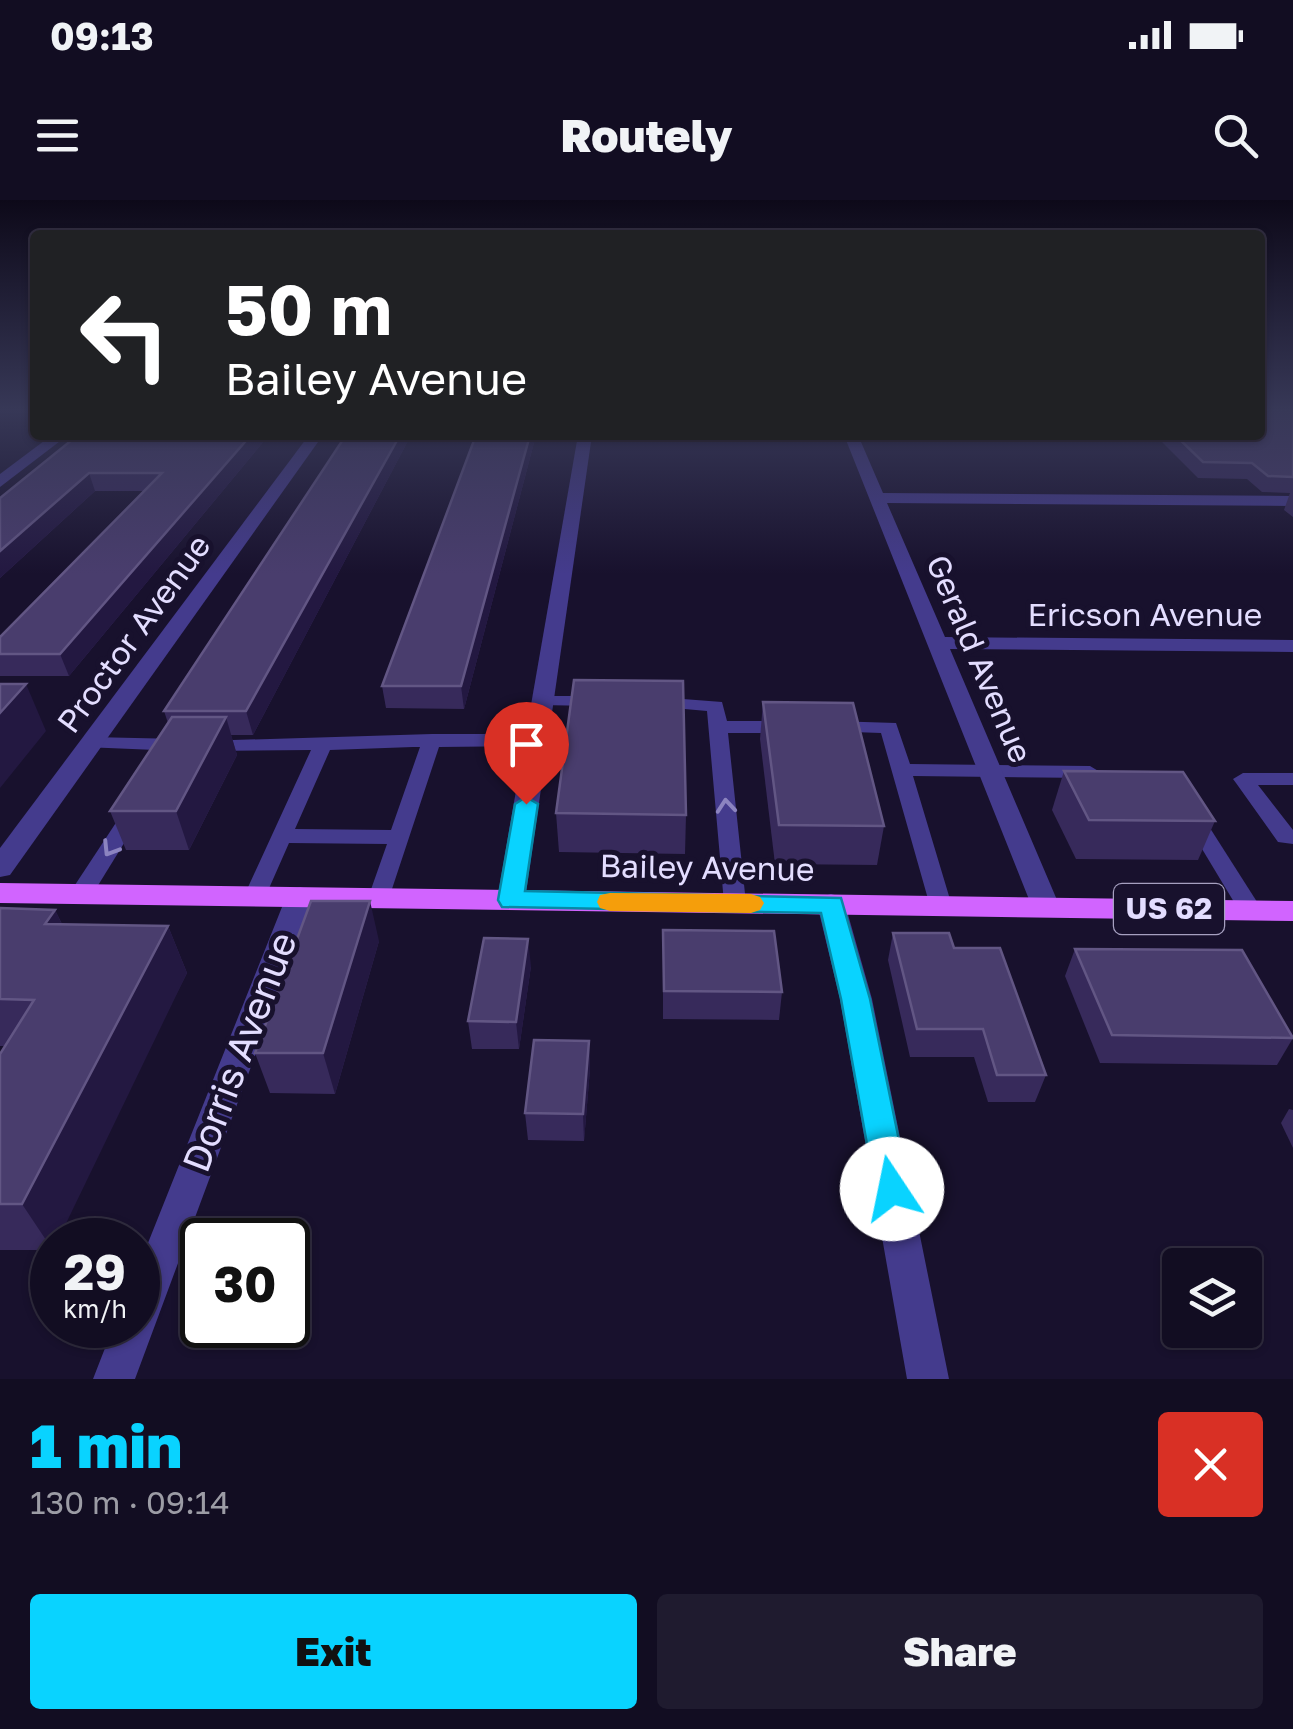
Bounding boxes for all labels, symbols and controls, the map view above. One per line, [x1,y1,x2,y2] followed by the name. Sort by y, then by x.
[50,13,154,58] text: 09:13
[30,108,85,163] icon: menu
[560,108,733,162] text: Routely
[1208,108,1263,163] icon: search
[225,266,392,350] text: 50 m
[60,270,190,400] icon: left
[225,351,527,405] text: Bailey Avenue
[49,527,218,740] street label: Proctor Avenue
[919,549,1041,768] street label: Gerald Avenue
[1028,595,1262,633] street label: Ericson Avenue
[484,702,569,805] pin
[499,717,554,772] icon: arrive
[716,798,738,814] one-way arrow
[103,838,122,856] one-way arrow
[599,846,815,888] street label: Bailey Avenue
[1114,884,1224,934] road number: US 62
[172,925,305,1178] street label: Dorris Avenue
[840,1137,944,1241] position arrow
[180,1218,310,1348] speed limit sign: 30
[64,1241,126,1301] text: 29
[1162,1248,1262,1348] map controls
[1162,1248,1262,1348] button: layers
[63,1293,127,1324] text: km/h
[30,1409,182,1481] text: 1 min
[1158,1412,1263,1517] button: close
[30,1483,230,1521] text: 130 m · 09:14
[30,1594,637,1709] button: Exit
[657,1594,1263,1709] button: Share

